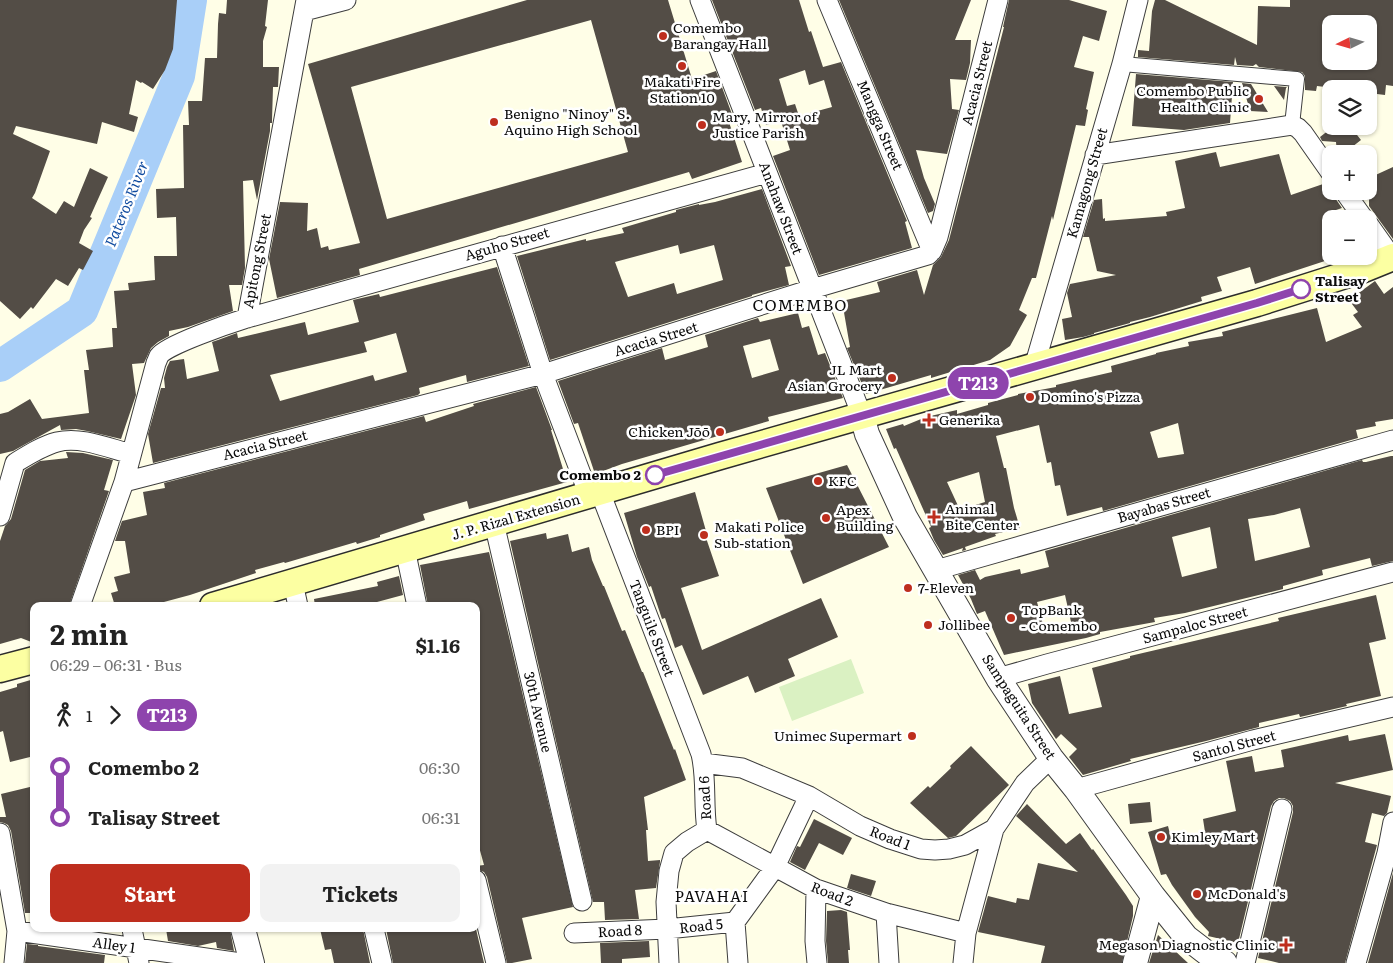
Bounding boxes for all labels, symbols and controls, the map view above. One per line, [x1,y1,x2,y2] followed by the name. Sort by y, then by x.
[1322,15,1378,70] north arrow
[1322,15,1377,265] map controls
[673,17,767,53] place label: Comembo Barangay Hall
[657,30,669,42] marker: Comembo Barangay Hall
[956,38,996,127] street label: Acacia Street
[676,60,688,72] marker: Makati Fire Station 10
[643,71,721,107] place label: Makati Fire Station 10
[853,76,909,173] street label: Mangga Street
[1136,80,1249,116] place label: Comembo Public Health Clinic
[1322,80,1377,135] button: layers
[1253,93,1265,105] marker: Comembo Public Health Clinic
[504,103,638,139] place label: Benigno "Ninoy" S. Aquino High School
[712,106,818,142] place label: Mary, Mirror of Justice Parish
[488,116,500,128] marker: Benigno "Ninoy" S. Aquino High School
[696,119,708,131] marker: Mary, Mirror of Justice Parish
[1061,125,1112,240] street label: Kamagong Street
[1322,145,1377,200] button: +
[98,157,153,250] water label: Pateros River
[755,158,809,257] street label: Anahaw Street
[1322,210,1377,265] button: −
[237,211,275,310] street label: Apitong Street
[462,221,552,265] street label: Aguho Street
[1315,270,1366,306] place label: Talisay Street
[1291,279,1311,299] marker: Talisay Street
[753,292,847,316] district label: COMEMBO
[611,316,700,360] street label: Acacia Street
[787,359,883,395] place label: JL Mart Asian Grocery
[943,367,1013,399] line badge: T213
[958,369,998,396] text: T213
[886,372,898,384] marker: JL Mart Asian Grocery
[1040,386,1141,406] place label: Domino's Pizza
[1024,391,1036,403] marker: Domino's Pizza
[939,409,1001,429] place label: Generika
[923,414,935,426] marker: Generika
[628,421,710,441] place label: Chicken Jōō
[220,424,310,464] street label: Acacia Street
[714,426,726,438] marker: Chicken Jōō
[559,464,641,484] place label: Comembo 2
[645,465,665,485] marker: Comembo 2
[828,470,857,490] place label: KFC
[812,475,824,487] marker: KFC
[1115,481,1213,527] street label: Bayabas Street
[449,488,582,544] street label: J. P. Rizal Extension
[945,498,1020,534] place label: Animal Bite Center
[836,499,894,535] place label: Apex Building
[927,510,941,524] marker: Animal Bite Center
[820,512,832,524] marker: Apex Building
[714,516,804,552] place label: Makati Police Sub-station
[656,519,679,539] place label: BPI
[640,524,652,536] marker: BPI
[698,529,710,541] marker: Makati Police Sub-station
[625,576,681,679] street label: Tanguile Street
[918,577,974,597] place label: 7-Eleven
[902,582,914,594] marker: 7-Eleven
[1021,599,1097,635] place label: TopBank - Comembo
[1140,600,1250,648] street label: Sampaloc Street
[50,612,128,654] text: 2 min
[1005,612,1017,624] marker: TopBank - Comembo
[938,614,990,634] place label: Jollibee
[922,619,934,631] marker: Jollibee
[416,631,460,659] text: $1.16
[978,650,1062,763] street label: Sampaguita Street
[50,652,182,676] text: 06:29 – 06:31 · Bus
[520,669,558,754] street label: 30th Avenue
[50,701,78,729] icon: walk
[101,701,129,729] icon: forward
[147,701,187,728] text: T213
[86,703,93,727] text: 1
[1190,724,1278,766] street label: Santol Street
[774,725,902,745] place label: Unimec Supermart
[906,730,918,742] marker: Unimec Supermart
[88,753,199,781] text: Comembo 2
[419,755,460,779] text: 06:30
[693,775,715,821] street label: Road 6
[88,803,220,831] text: Talisay Street
[422,805,460,829] text: 06:31
[867,820,914,854] street label: Road 1
[1171,826,1256,846] place label: Kimley Mart
[1155,831,1167,843] marker: Kimley Mart
[50,864,250,922] button: Start
[260,864,460,922] button: Tickets
[808,876,856,910] street label: Road 2
[1207,883,1286,903] place label: McDonald's
[675,884,749,907] district label: PAVAHAI
[1191,888,1203,900] marker: McDonald's
[678,913,724,937] street label: Road 5
[597,919,643,941] street label: Road 8
[91,931,137,957] street label: Alley 1
[1098,934,1275,954] place label: Megason Diagnostic Clinic
[1279,938,1293,952] marker: Megason Diagnostic Clinic

